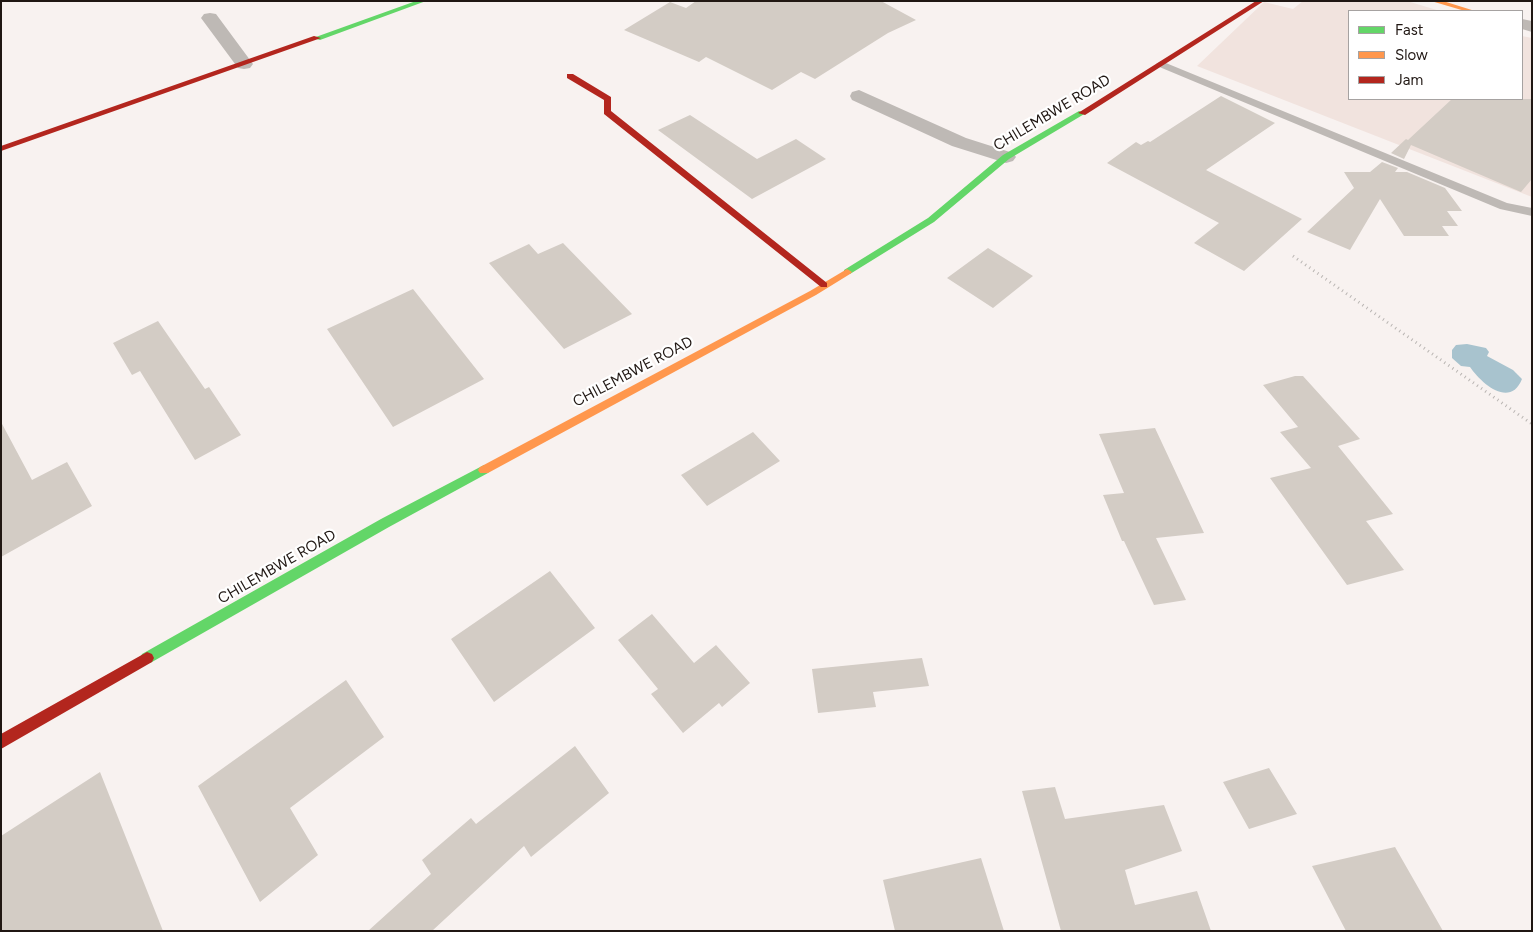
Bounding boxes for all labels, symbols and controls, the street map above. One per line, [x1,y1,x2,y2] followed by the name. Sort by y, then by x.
[1348,10,1523,100] legend
[1395,21,1423,39] text: Fast
[1395,46,1428,64] text: Slow
[990,71,1114,155] street label: CHILEMBWE ROAD
[1395,71,1423,89] text: Jam
[570,333,696,411] street label: CHILEMBWE ROAD
[215,526,339,608] street label: CHILEMBWE ROAD

